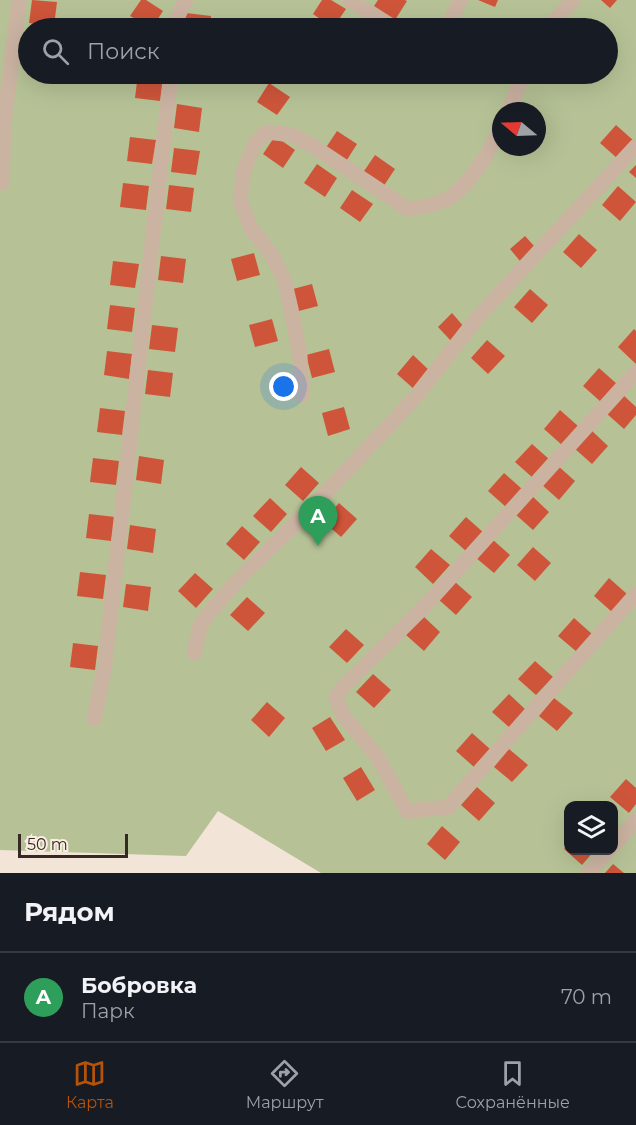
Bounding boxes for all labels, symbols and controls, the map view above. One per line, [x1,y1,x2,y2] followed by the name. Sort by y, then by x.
[18,18,618,84] search box
[39,35,72,68] icon: search
[87,38,159,65] text: Поиск
[492,102,546,156] north arrow
[269,372,298,401] your location
[298,496,338,546] pin: A
[564,801,618,855] map controls
[564,801,618,855] button: layers
[18,831,128,858] scale bar
[27,835,68,854] text: 50 m
[24,896,115,928] text: Рядом
[81,972,197,999] text: Бобровка
[36,985,51,1009] text: A
[561,985,612,1009] text: 70 m
[81,999,135,1023] text: Парк
[66,1057,114,1112] tab: Карта
[246,1057,324,1112] tab: Маршрут
[456,1057,570,1112] tab: Сохранённые

